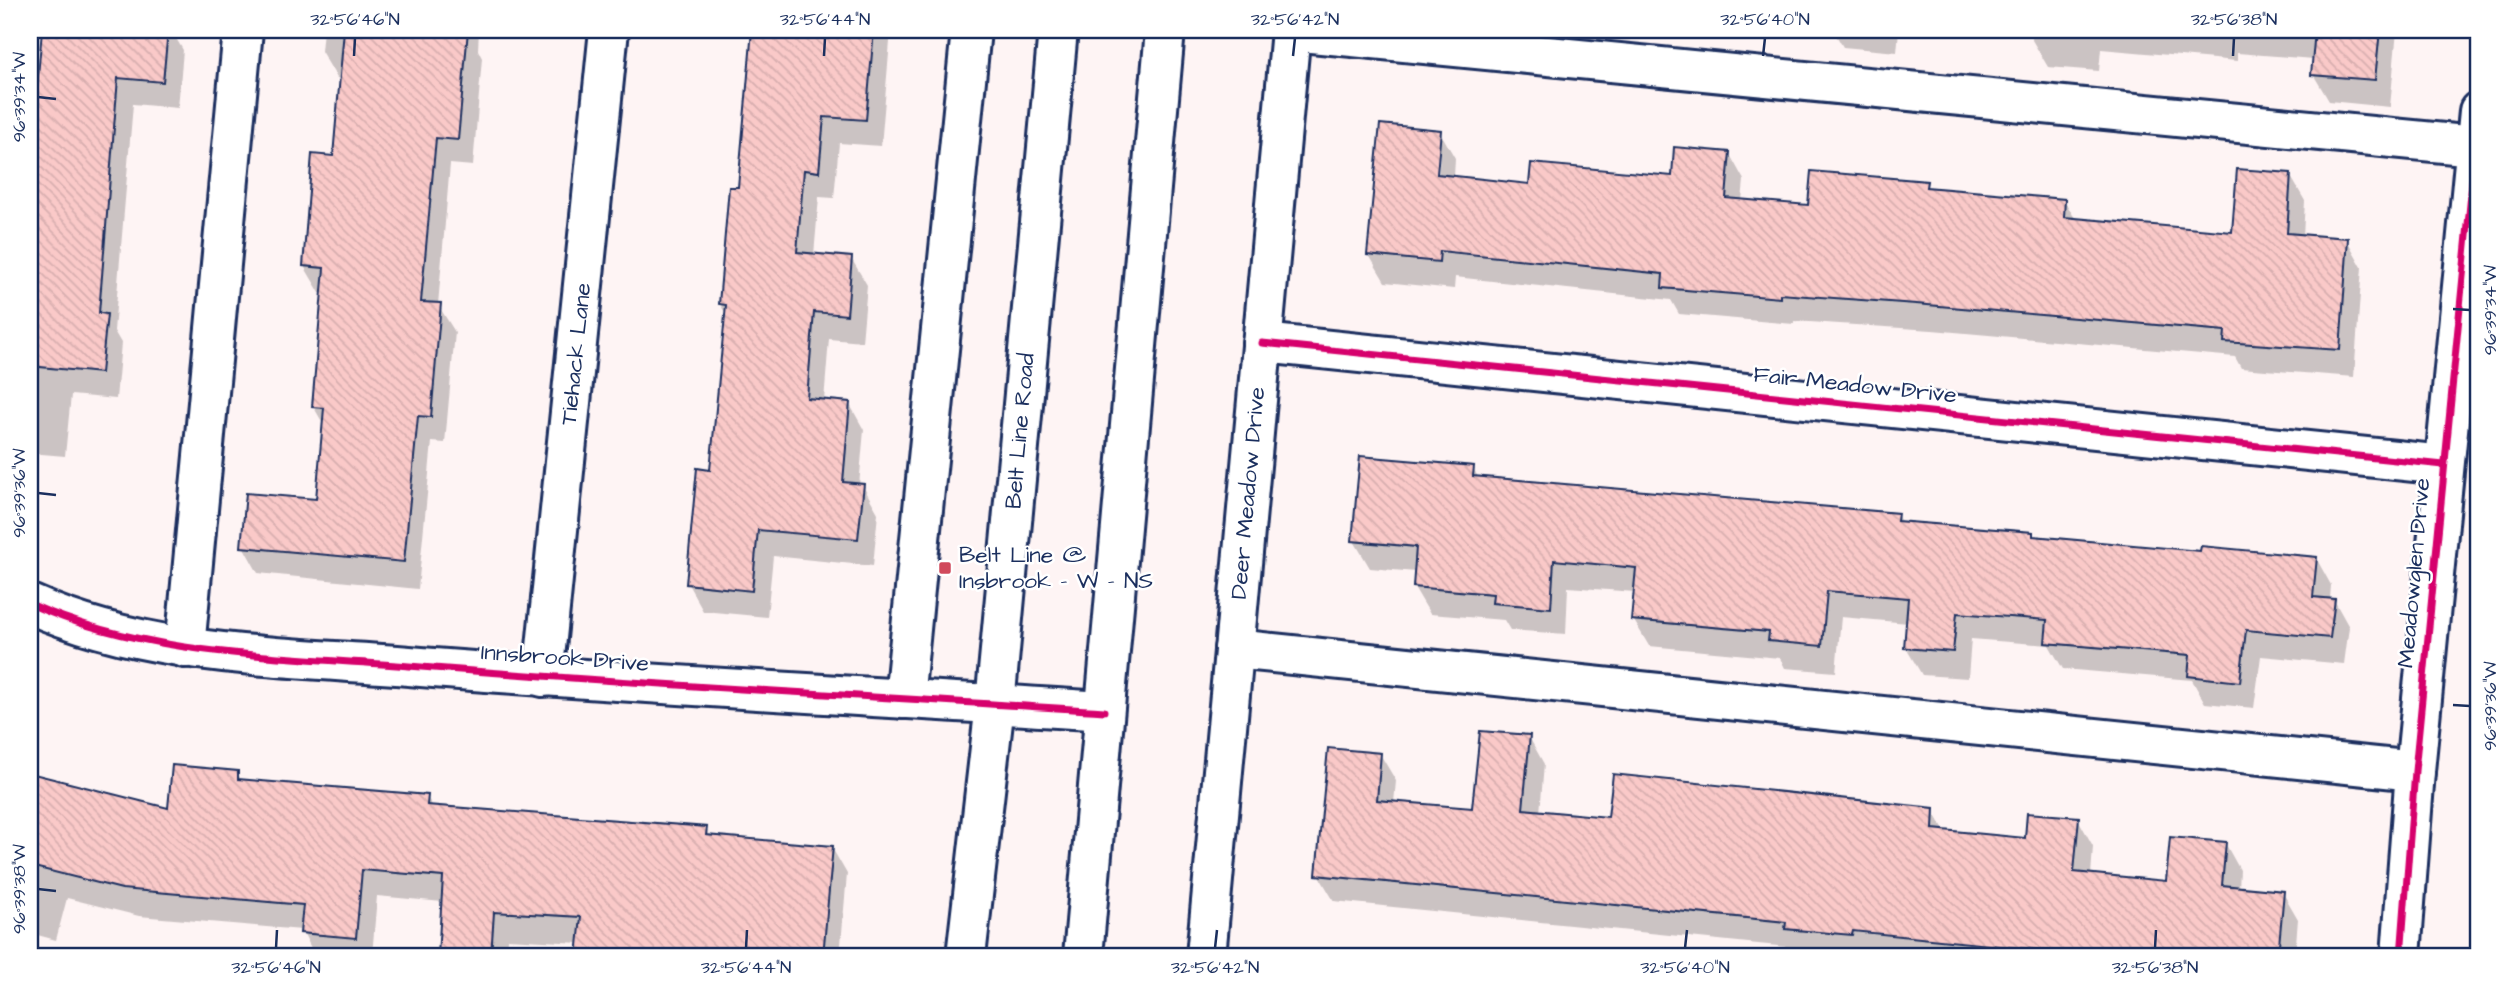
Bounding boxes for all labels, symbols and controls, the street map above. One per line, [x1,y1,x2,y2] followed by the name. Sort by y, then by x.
[310,7,400,32] text: 32°56'46"N
[780,7,870,32] text: 32°56'44"N
[1251,7,1339,32] text: 32°56'42"N
[1720,7,1810,32] text: 32°56'40"N
[2191,7,2277,32] text: 32°56'38"N
[7,52,32,142] text: 96°39'34"W
[2478,265,2503,355] text: 96°39'34"W
[553,281,599,427] street label: Tiehack Lane
[997,352,1043,510] street label: Belt Line Road
[1752,358,1958,412] street label: Fair Meadow Drive
[1223,386,1273,600] street label: Deer Meadow Drive
[7,448,32,538] text: 96°39'36"W
[2390,477,2439,669] street label: Meadowglen Drive
[959,539,1153,597] place label: Belt Line @ Insbrook - W - NS
[937,560,953,576] marker: Belt Line @ Insbrook - W - NS
[480,636,650,680] street label: Innsbrook Drive
[2478,661,2503,751] text: 96°39'36"W
[7,844,32,934] text: 96°39'38"W
[231,955,321,980] text: 32°56'46"N
[701,955,791,980] text: 32°56'44"N
[1171,955,1259,980] text: 32°56'42"N
[1640,955,1730,980] text: 32°56'40"N
[2112,955,2198,980] text: 32°56'38"N

